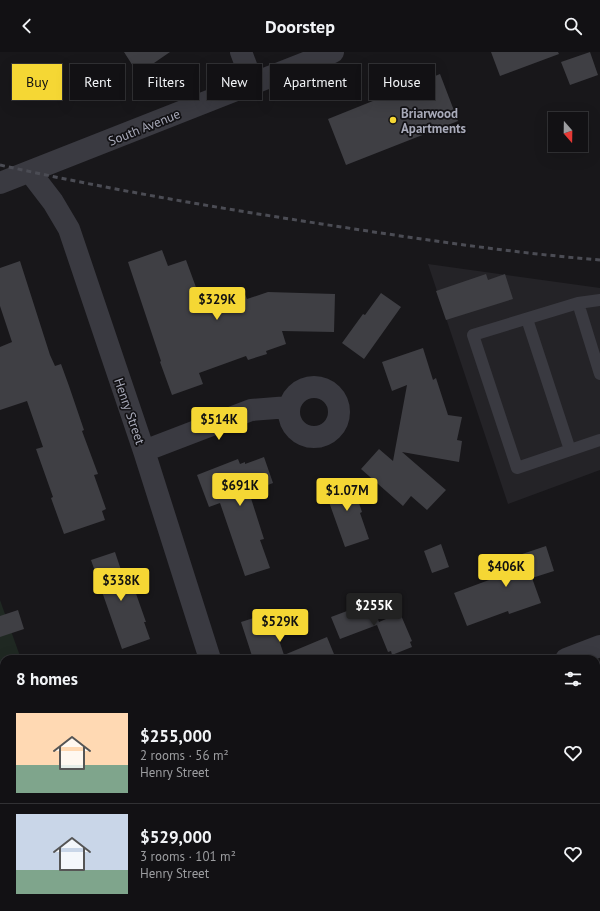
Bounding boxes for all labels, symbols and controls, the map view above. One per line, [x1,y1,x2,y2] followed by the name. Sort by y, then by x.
[16,15,38,37] icon: back
[265,15,335,38] text: Doorstep
[562,15,584,37] icon: search
[12,64,62,100] chip: Buy
[70,64,125,100] chip: Rent
[133,64,199,100] chip: Filters
[207,64,262,100] chip: New
[270,64,361,100] chip: Apartment
[369,64,435,100] chip: House
[106,105,183,150] street label: South Avenue
[401,105,467,137] place label: Briarwood Apartments
[548,112,588,152] north arrow
[548,112,588,152] map controls
[388,115,398,125] marker: Briarwood Apartments
[189,287,245,321] pin: $329K
[198,291,236,308] text: $329K
[110,376,149,447] street label: Henry Street
[191,407,247,441] pin: $514K
[200,411,238,428] text: $514K
[212,473,268,507] pin: $691K
[221,477,259,494] text: $691K
[314,478,380,512] pin: $1.07M
[325,482,369,499] text: $1.07M
[478,554,534,588] pin: $406K
[487,558,525,575] text: $406K
[93,568,149,602] pin: $338K
[102,572,140,589] text: $338K
[346,593,402,627] pin: $255K
[355,597,393,614] text: $255K
[252,609,308,643] pin: $529K
[261,613,299,630] text: $529K
[16,668,78,690] text: 8 homes
[562,668,584,690] icon: filters
[140,725,212,747] text: $255,000
[48,729,96,777] icon: home
[562,742,584,764] icon: heart
[140,747,229,764] text: 2 rooms · 56 m²
[140,764,209,781] text: Henry Street
[140,826,212,848] text: $529,000
[48,830,96,878] icon: home
[562,843,584,865] icon: heart
[140,848,236,865] text: 3 rooms · 101 m²
[140,865,209,882] text: Henry Street

